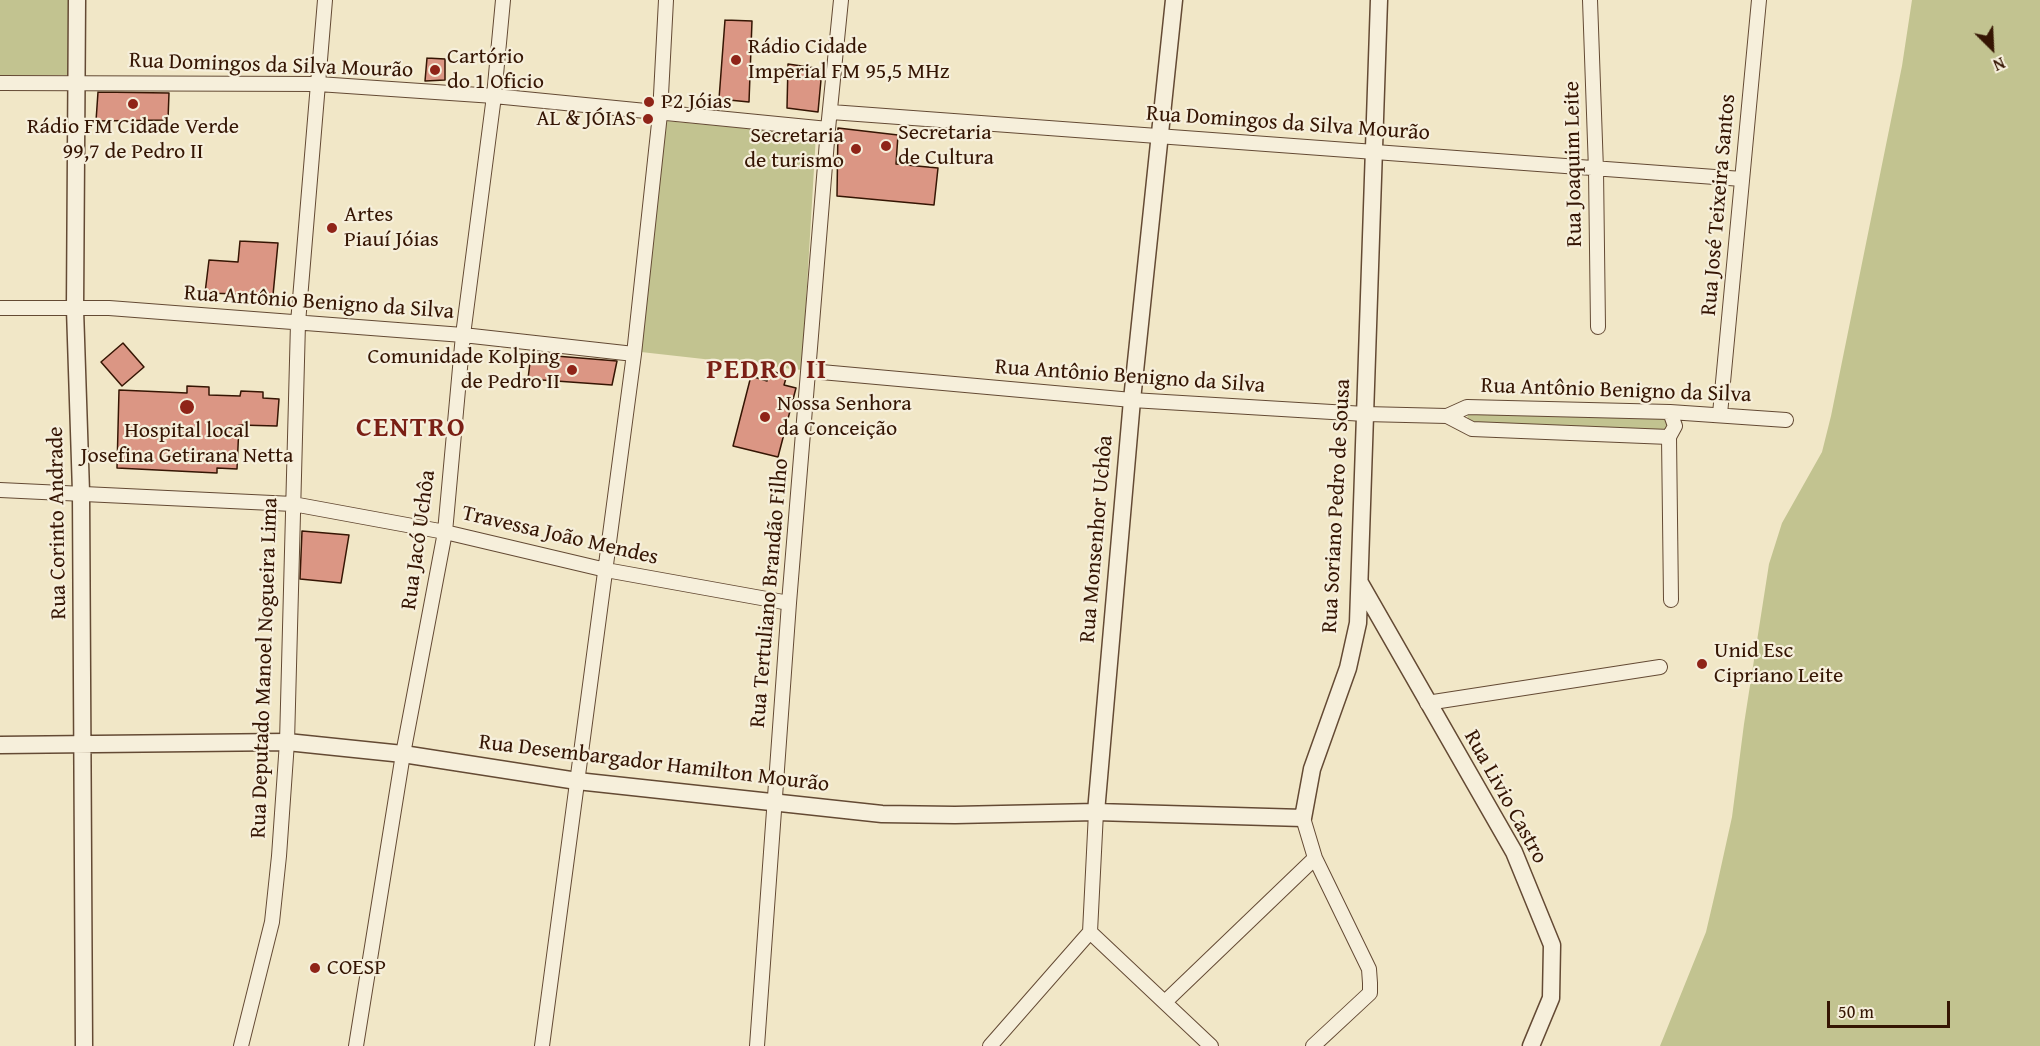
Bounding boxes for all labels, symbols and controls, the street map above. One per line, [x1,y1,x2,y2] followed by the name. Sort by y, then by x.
[1962,18,2022,78] north arrow
[748,34,949,86] place label: Rádio Cidade Imperial FM 95,5 MHz
[447,44,544,96] place label: Cartório do 1 Oficio
[128,48,414,84] street label: Rua Domingos da Silva Mourão
[1990,51,2009,78] text: N
[729,53,743,67] marker: Rádio Cidade Imperial FM 95,5 MHz
[428,63,442,77] marker: Cartório do 1 Oficio
[1559,81,1589,247] street label: Rua Joaquim Leite
[661,89,732,115] place label: P2 Jóias
[1696,93,1742,317] street label: Rua José Teixeira Santos
[642,95,656,109] marker: P2 Jóias
[126,97,140,111] marker: Rádio FM Cidade Verde 99,7 de Pedro II
[1145,101,1431,147] street label: Rua Domingos da Silva Mourão
[536,106,636,132] place label: AL & JÓIAS
[641,112,655,126] marker: AL & JÓIAS
[27,114,239,166] place label: Rádio FM Cidade Verde 99,7 de Pedro II
[898,120,994,172] place label: Secretaria de Cultura
[744,123,844,174] place label: Secretaria de turismo
[879,139,893,153] marker: Secretaria de Cultura
[849,142,863,156] marker: Secretaria de turismo
[344,202,439,254] place label: Artes Piauí Jóias
[325,221,339,235] marker: Artes Piauí Jóias
[183,280,455,326] street label: Rua Antônio Benigno da Silva
[368,344,560,396] place label: Comunidade Kolping de Pedro II
[706,354,828,388] district label: PEDRO II
[994,354,1266,400] street label: Rua Antônio Benigno da Silva
[565,363,579,377] marker: Comunidade Kolping de Pedro II
[1480,373,1752,409] street label: Rua Antônio Benigno da Silva
[1317,378,1357,634] street label: Rua Soriano Pedro de Sousa
[777,391,912,442] place label: Nossa Senhora da Conceição
[178,398,196,416] marker: Hospital local Josefina Getirana Netta
[758,410,772,424] marker: Nossa Senhora da Conceição
[356,412,466,446] district label: CENTRO
[81,418,293,470] place label: Hospital local Josefina Getirana Netta
[43,426,73,620] street label: Rua Corinto Andrade
[1075,434,1119,644] street label: Rua Monsenhor Uchôa
[745,457,795,729] street label: Rua Tertuliano Brandão Filho
[396,468,442,612] street label: Rua Jacó Uchôa
[246,497,284,839] street label: Rua Deputado Manoel Nogueira Lima
[459,501,661,571] street label: Travessa João Mendes
[1714,638,1843,690] place label: Unid Esc Cipriano Leite
[1695,657,1709,671] marker: Unid Esc Cipriano Leite
[1457,726,1553,868] street label: Rua Livio Castro
[477,729,831,799] street label: Rua Desembargador Hamilton Mourão
[327,955,386,981] place label: COESP
[308,961,322,975] marker: COESP
[1830,989,1953,1027] scale bar
[1838,998,1874,1025] text: 50 m

